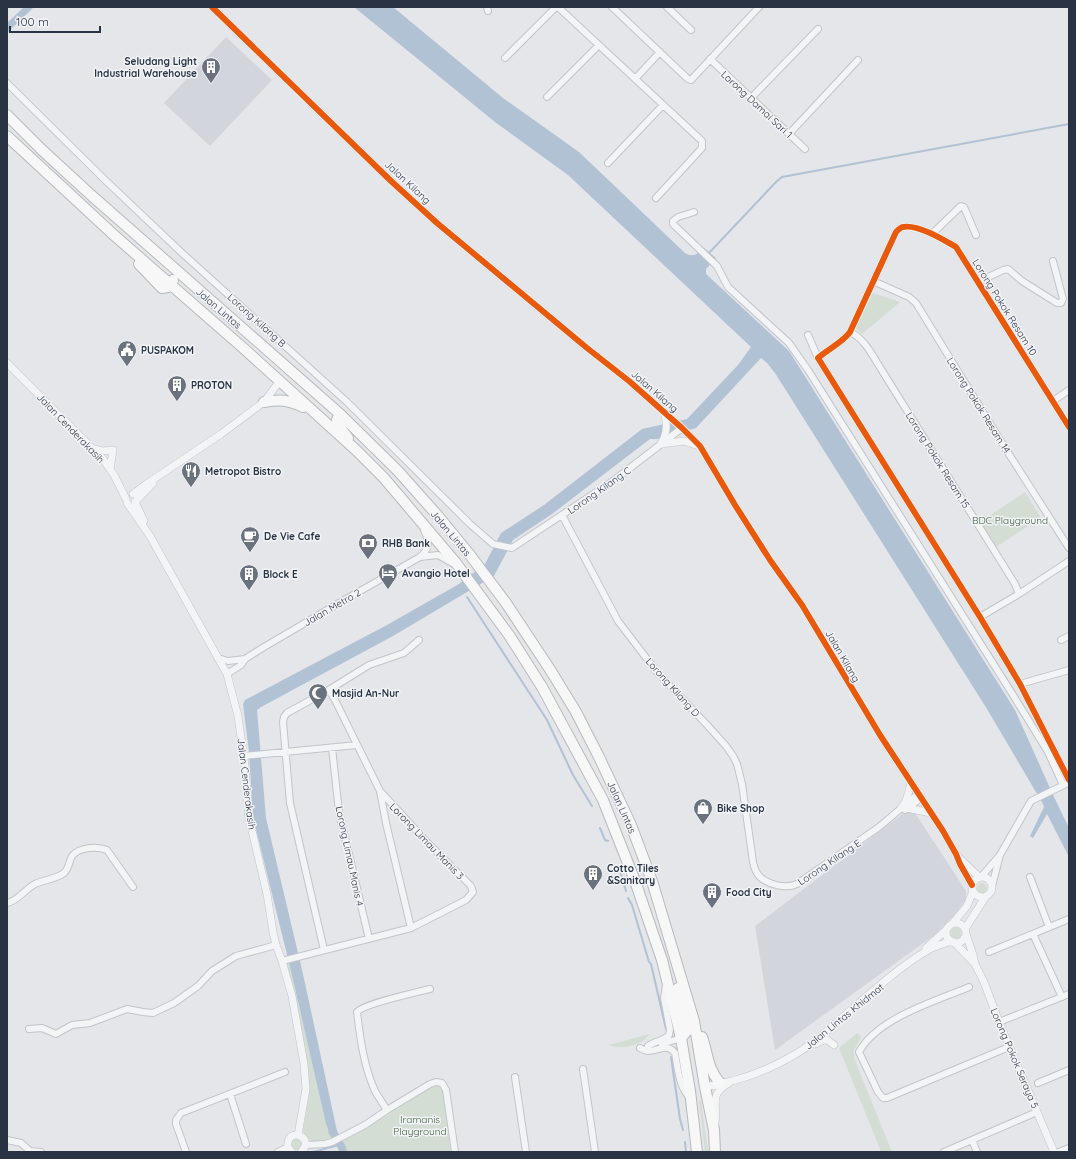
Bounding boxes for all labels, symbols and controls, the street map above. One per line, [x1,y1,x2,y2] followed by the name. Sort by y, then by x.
[10,8,100,34] scale bar
[16,14,49,29] text: 100 m
[94,55,197,80] place label: Seludang Light Industrial Warehouse
[200,56,222,84] building icon: Seludang Light Industrial Warehouse
[718,68,795,141] street label: Lorong Damai Sari 1
[382,158,433,207] street label: Jalan Kilang
[970,257,1040,358] street label: Lorong Pokok Resam 10
[193,285,244,332] street label: Jalan Lintas
[225,291,289,350] street label: Lorong Kilang B
[116,339,138,367] public building icon: PUSPAKOM
[141,344,194,357] place label: PUSPAKOM
[944,355,1013,456] street label: Lorong Pokok Resam 14
[629,367,681,415] street label: Jalan Kilang
[166,374,188,402] building icon: PROTON
[191,379,232,392] place label: PROTON
[34,391,107,466] street label: Jalan Cenderakasih
[903,410,973,511] street label: Lorong Pokok Resam 15
[180,460,202,488] restaurant icon: Metropot Bistro
[565,464,634,517] street label: Lorong Kilang C
[205,465,281,478] place label: Metropot Bistro
[428,508,474,559] street label: Jalan Lintas
[972,514,1048,527] park label: BDC Playground
[239,525,261,553] cafe icon: De Vie Cafe
[264,530,320,543] place label: De Vie Cafe
[357,532,379,560] bank icon: RHB Bank
[382,537,430,550] place label: RHB Bank
[377,562,399,590] hotel icon: Avangio Hotel
[238,563,260,591] building icon: Block E
[402,567,470,580] place label: Avangio Hotel
[263,568,298,581] place label: Block E
[301,586,364,629] street label: Jalan Metro 2
[822,628,863,685] street label: Jalan Kilang
[643,655,703,720] street label: Lorong Kilang D
[307,682,329,710] mosque icon: Masjid An-Nur
[332,687,400,700] place label: Masjid An-Nur
[234,738,259,831] street label: Jalan Cenderakasih
[604,779,639,836] street label: Jalan Lintas
[692,797,714,825] shop icon: Bike Shop
[387,800,467,882] street label: Lorong Limau Manis 3
[717,802,764,815] place label: Bike Shop
[333,805,366,907] street label: Lorong Limau Manis 4
[795,836,864,888] street label: Lorong Kilang E
[607,862,659,887] place label: Cotto Tiles &Sanitary
[582,863,604,891] building icon: Cotto Tiles &Sanitary
[701,881,723,909] building icon: Food City
[726,886,772,899] place label: Food City
[802,980,887,1052] street label: Jalan Lintas Khidmat
[987,1006,1042,1110] street label: Lorong Pokok Seraya 5
[393,1113,447,1138] park label: Iramanis Playground

